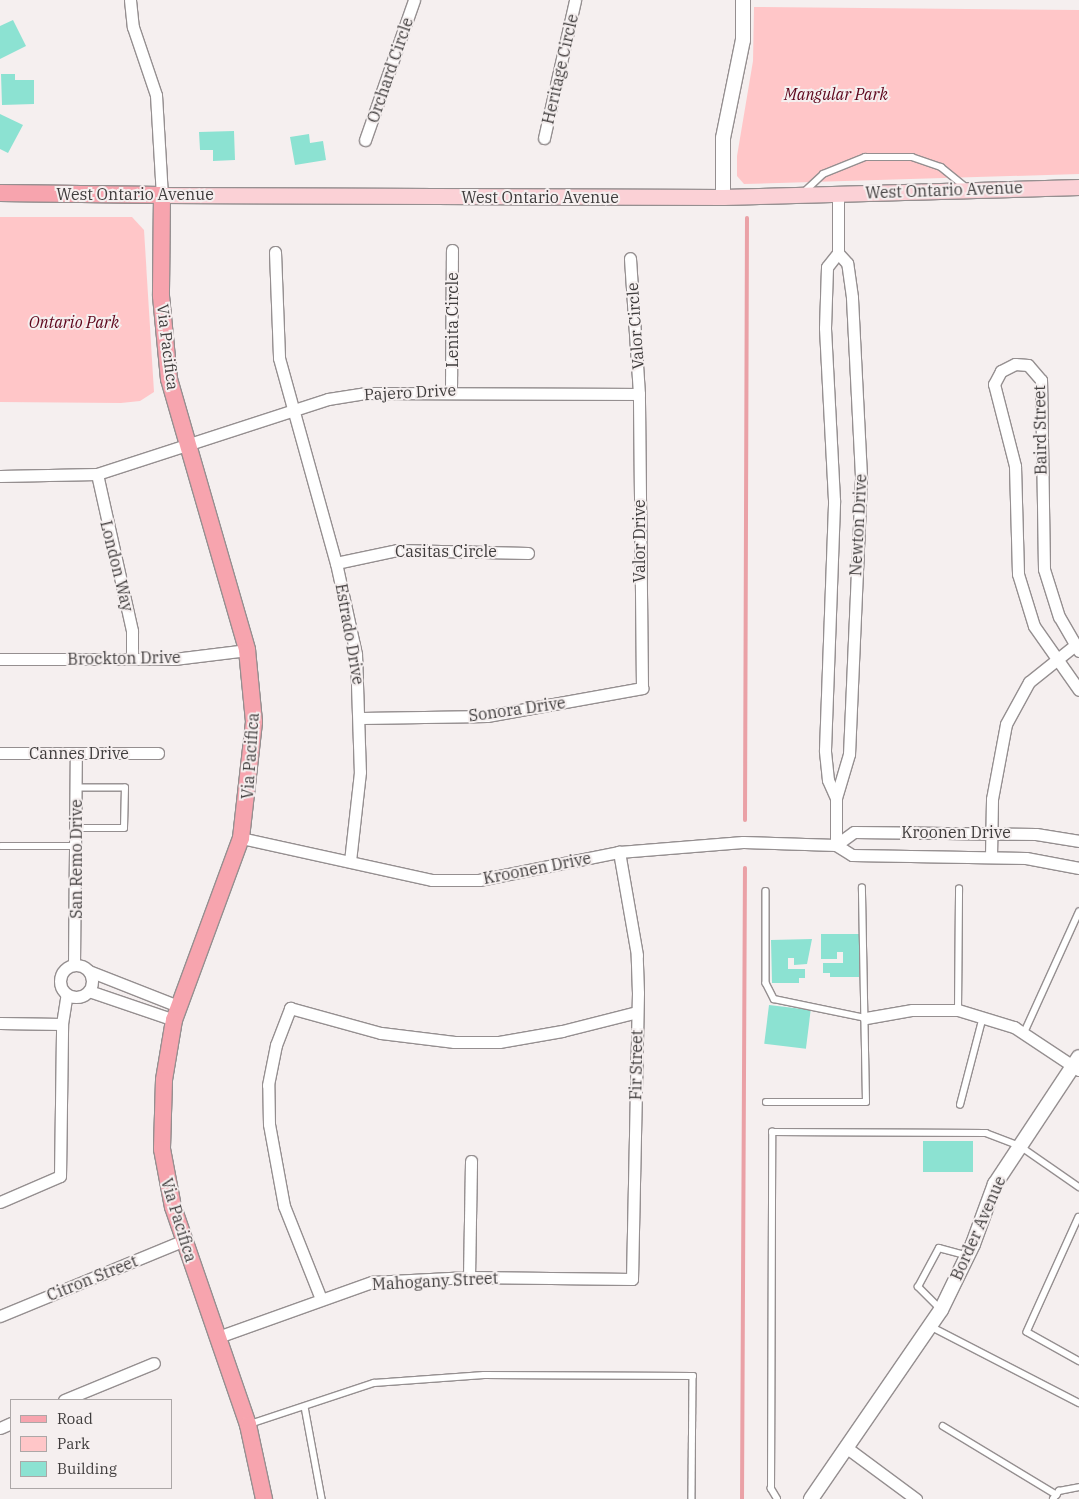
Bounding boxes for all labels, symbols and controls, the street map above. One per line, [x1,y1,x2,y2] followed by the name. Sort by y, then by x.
[538,12,582,126] street label: Heritage Circle
[363,15,417,125] street label: Orchard Circle
[784,84,888,104] park label: Mangular Park
[865,178,1023,202] street label: West Ontario Avenue
[56,184,214,204] street label: West Ontario Avenue
[461,187,619,207] street label: West Ontario Avenue
[442,272,462,368] street label: Lenita Circle
[622,282,648,370] street label: Valor Circle
[153,303,183,391] street label: Via Pacifica
[29,312,119,332] park label: Ontario Park
[363,380,457,404] street label: Pajero Drive
[1030,385,1050,475] street label: Baird Street
[846,473,870,577] street label: Newton Drive
[629,499,649,583] street label: Valor Drive
[96,519,138,613] street label: London Way
[395,541,497,561] street label: Casitas Circle
[332,582,368,686] street label: Estrado Drive
[67,647,181,669] street label: Brockton Drive
[467,693,567,725] street label: Sonora Drive
[237,712,263,800] street label: Via Pacifica
[29,743,129,763] street label: Cannes Drive
[66,799,86,919] street label: San Remo Drive
[901,822,1011,842] street label: Kroonen Drive
[481,848,593,888] street label: Kroonen Drive
[626,1030,646,1100] street label: Fir Street
[946,1173,1010,1283] street label: Border Avenue
[157,1176,201,1264] street label: Via Pacifica
[44,1251,140,1305] street label: Citron Street
[371,1268,499,1294] street label: Mahogany Street
[10,1399,172,1489] legend
[57,1409,93,1428] text: Road
[57,1434,90,1453] text: Park
[57,1459,117,1478] text: Building

